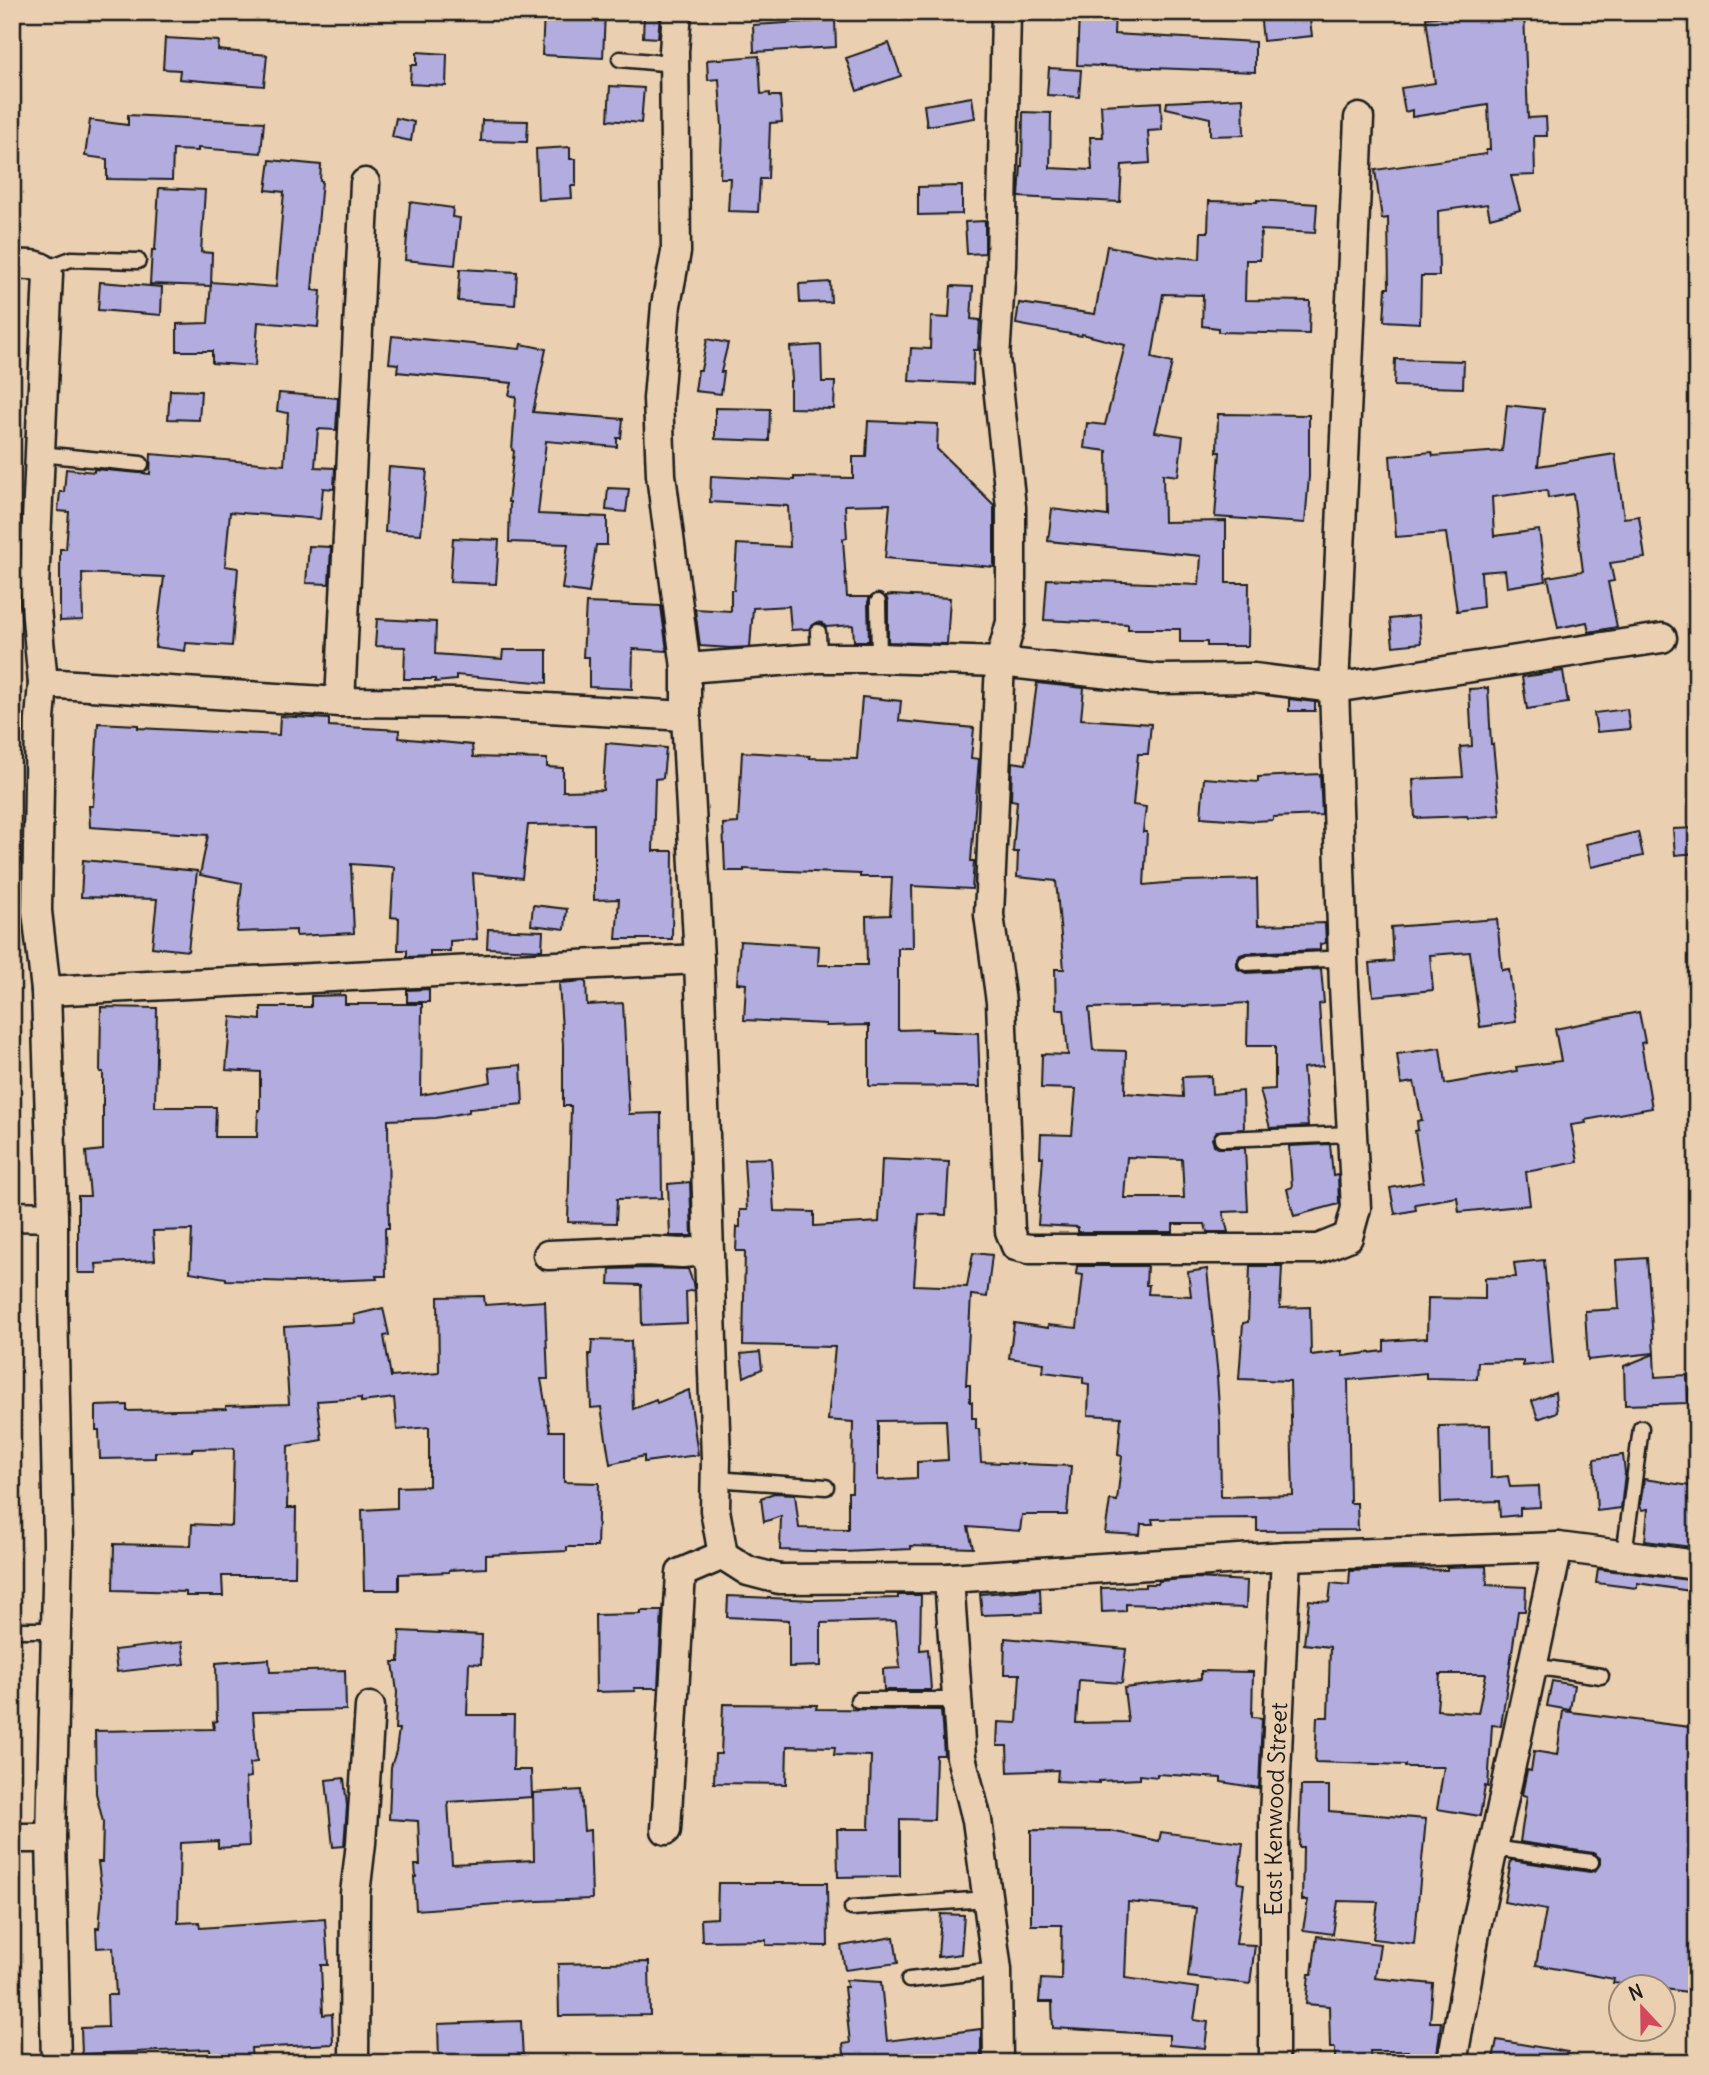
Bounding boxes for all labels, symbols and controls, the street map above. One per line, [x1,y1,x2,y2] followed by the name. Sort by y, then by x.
[1259,1701,1293,1916] street label: East Kenwood Street
[1608,1974,1678,2044] north arrow
[1625,1979,1646,2006] text: N

